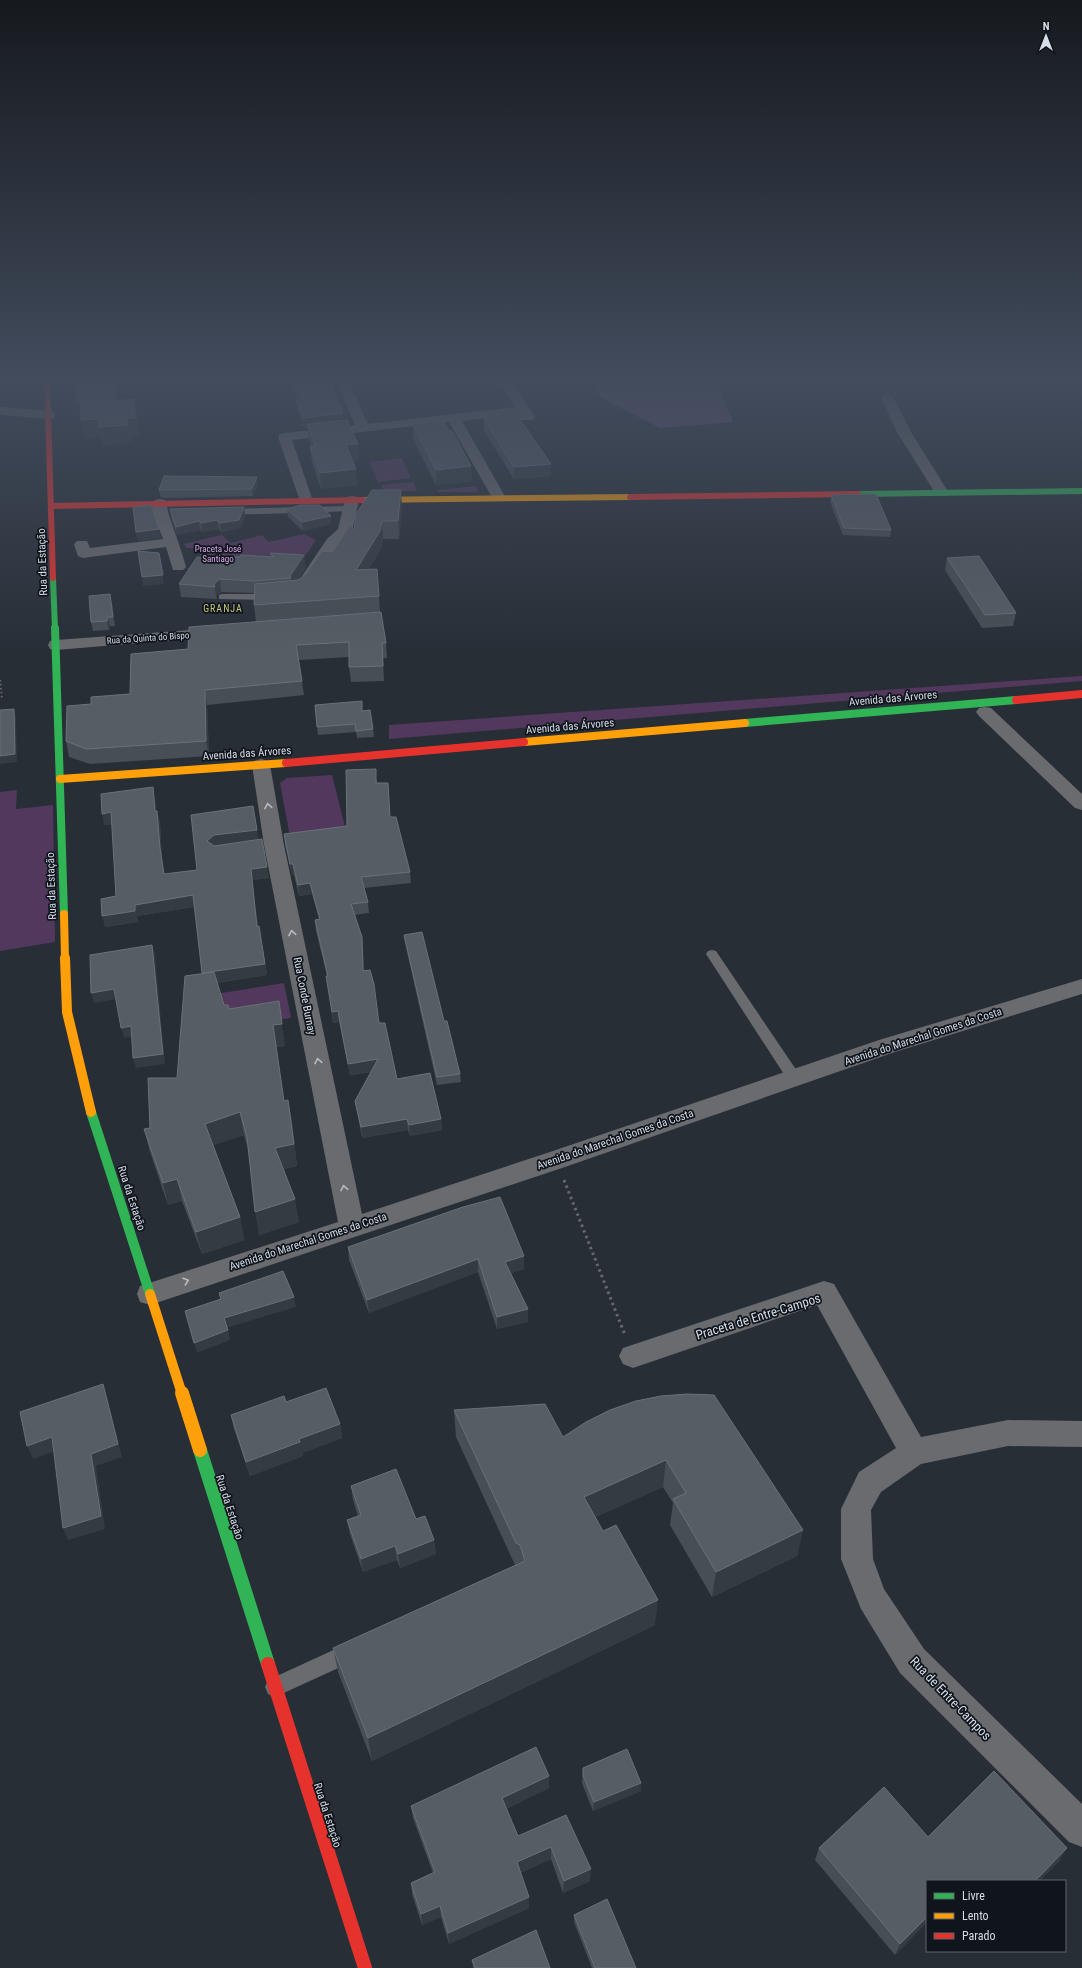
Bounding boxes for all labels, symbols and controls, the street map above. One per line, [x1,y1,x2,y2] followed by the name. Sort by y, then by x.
[1026,16,1066,56] north arrow
[1043,20,1050,33] text: N
[35,528,50,596] street label: Rua da Estação
[195,544,241,564] park label: Praceta José Santiago
[203,603,243,614] district label: GRANJA
[106,630,190,646] street label: Rua da Quinta do Bispo
[848,688,938,709] street label: Avenida das Árvores
[525,716,615,737] street label: Avenida das Árvores
[202,744,292,763] street label: Avenida das Árvores
[264,803,272,809] one-way arrow
[44,852,59,920] street label: Rua da Estação
[289,930,297,936] one-way arrow
[291,956,319,1036] street label: Rua Conde Burnay
[843,1005,1003,1068] street label: Avenida do Marechal Gomes da Costa
[314,1058,323,1064] one-way arrow
[535,1107,695,1172] street label: Avenida do Marechal Gomes da Costa
[115,1164,148,1233] street label: Rua da Estação
[340,1185,349,1191] one-way arrow
[228,1210,388,1273] street label: Avenida do Marechal Gomes da Costa
[183,1278,190,1286] one-way arrow
[694,1290,822,1343] street label: Praceta de Entre-Campos
[213,1473,246,1542] street label: Rua da Estação
[907,1654,994,1743] street label: Rua de Entre-Campos
[311,1781,344,1850] street label: Rua da Estação
[926,1880,1066,1952] legend
[962,1889,985,1903] text: Livre
[962,1909,989,1923] text: Lento
[962,1929,995,1943] text: Parado

